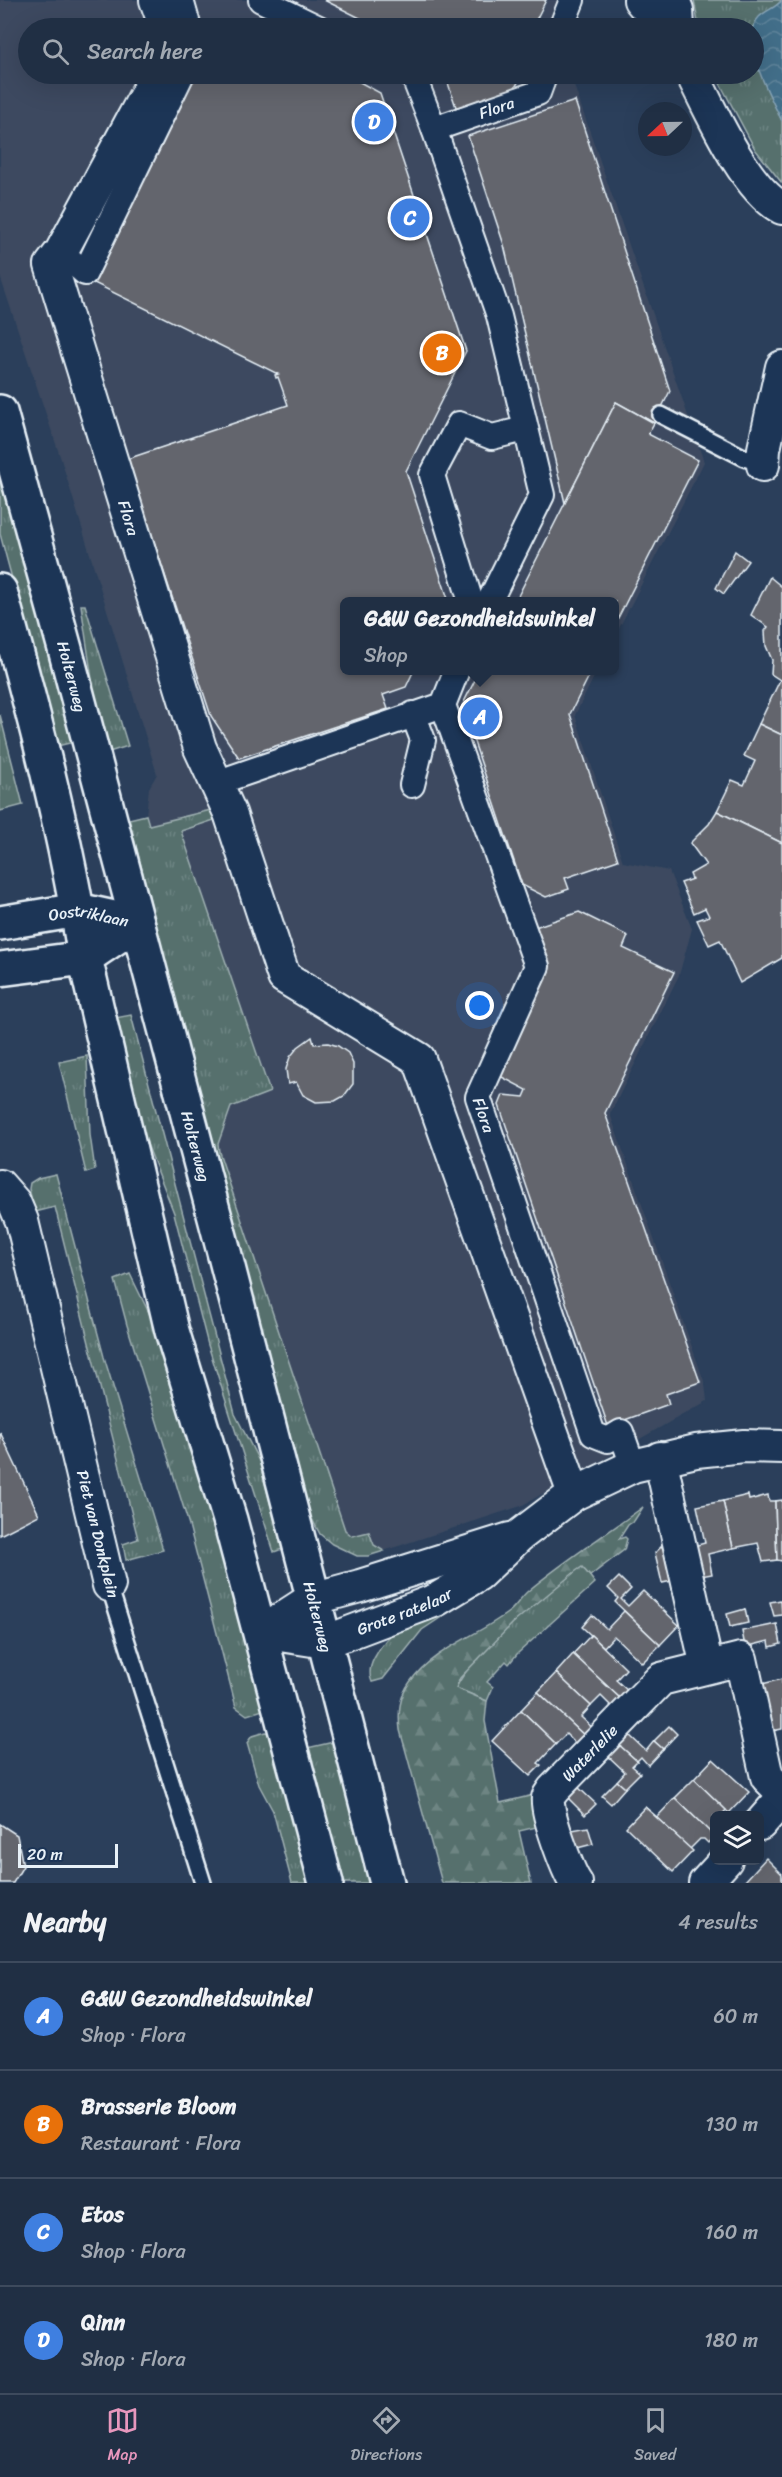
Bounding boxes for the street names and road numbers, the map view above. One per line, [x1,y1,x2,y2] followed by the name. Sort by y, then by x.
[475,88,519,127] street label: Flora
[110,496,148,540] street label: Flora
[49,637,95,715] street label: Holterweg
[46,895,132,935] street label: Oostriklaan
[465,1093,504,1138] street label: Flora
[173,1107,219,1185] street label: Holterweg
[68,1467,128,1601] street label: Piet van Donkplein
[295,1578,341,1655] street label: Holterweg
[352,1578,459,1643] street label: Grote ratelaar
[554,1717,625,1788] street label: Waterlelie

